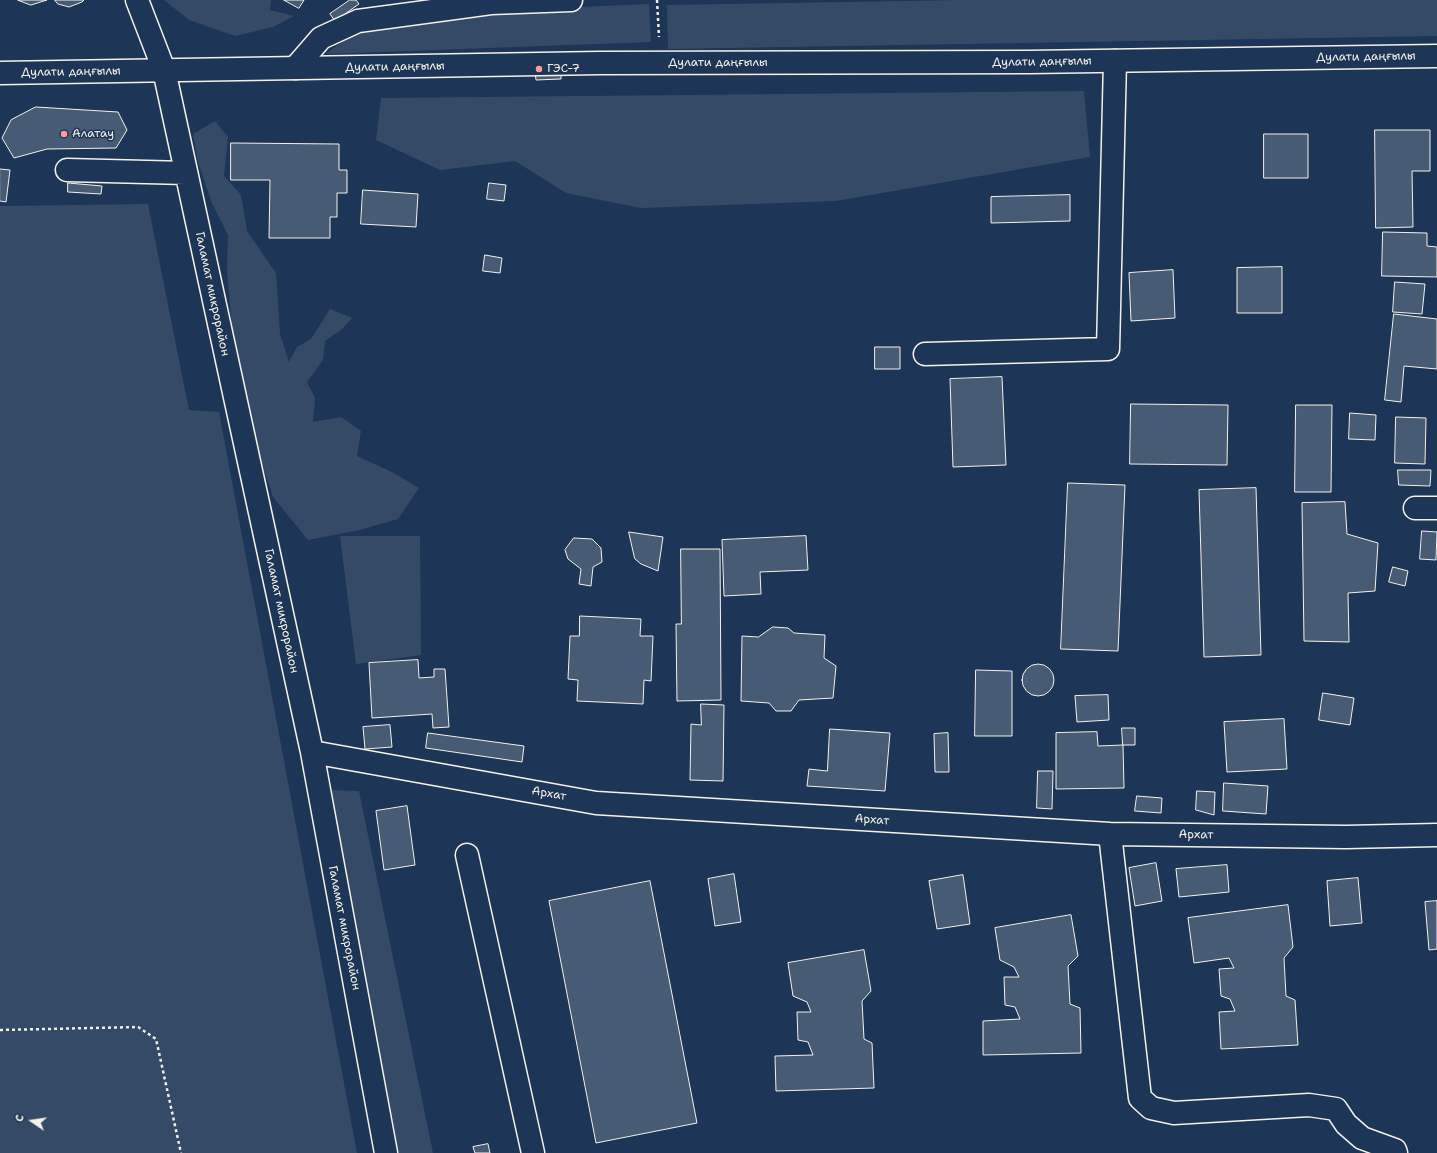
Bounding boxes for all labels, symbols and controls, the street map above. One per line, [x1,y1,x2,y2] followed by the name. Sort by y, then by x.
[1316,49,1416,65] street label: Дулати даңғылы
[992,54,1092,70] street label: Дулати даңғылы
[668,56,768,70] street label: Дулати даңғылы
[345,59,445,75] street label: Дулати даңғылы
[547,62,580,76] place label: ГЭС-7
[21,64,121,80] street label: Дулати даңғылы
[534,64,544,74] marker: ГЭС-7
[72,127,114,141] place label: Алатау
[59,129,69,139] marker: Алатау
[192,231,232,357] street label: Галамат микрорайон
[261,548,301,674] street label: Галамат микрорайон
[531,784,567,804] street label: Архат
[854,812,890,828] street label: Архат
[1179,827,1213,843] street label: Архат
[325,864,363,992] street label: Галамат микрорайон
[12,1101,52,1141] north arrow
[12,1113,28,1123] text: С

